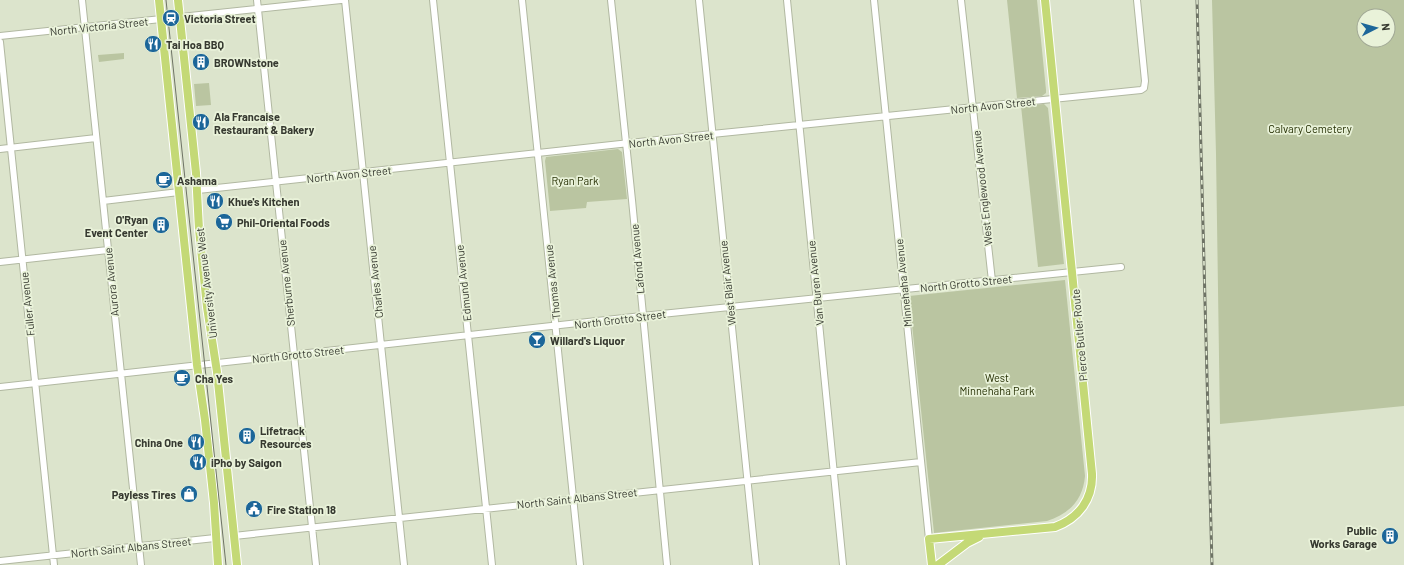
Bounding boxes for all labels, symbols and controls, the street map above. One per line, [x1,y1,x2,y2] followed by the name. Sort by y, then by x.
[161,8,181,28] station icon: Victoria Street
[1356,8,1396,48] north arrow
[184,12,256,25] place label: Victoria Street
[49,14,149,38] street label: North Victoria Street
[1380,23,1393,31] text: N
[143,34,163,54] restaurant icon: Tai Hoa BBQ
[166,38,225,51] place label: Tai Hoa BBQ
[191,52,211,72] building icon: BROWNstone
[214,56,279,69] place label: BROWNstone
[950,94,1036,116] street label: North Avon Street
[214,110,315,136] place label: Ala Francaise Restaurant & Bakery
[191,112,211,132] restaurant icon: Ala Francaise Restaurant & Bakery
[1268,122,1352,135] park label: Calvary Cemetery
[628,128,714,150] street label: North Avon Street
[969,130,995,246] street label: West Englewood Avenue
[306,163,392,185] street label: North Avon Street
[154,170,174,190] cafe icon: Ashama
[177,174,217,187] place label: Ashama
[551,174,599,187] park label: Ryan Park
[205,191,225,211] restaurant icon: Khue's Kitchen
[228,195,299,208] place label: Khue's Kitchen
[214,212,234,232] supermarket icon: Phil-Oriental Foods
[85,213,149,239] place label: O'Ryan Event Center
[151,215,171,235] building icon: O'Ryan Event Center
[237,216,330,229] place label: Phil-Oriental Foods
[627,223,647,295] street label: Lafond Avenue
[193,227,219,339] street label: University Avenue West
[892,238,914,328] street label: Minnehaha Avenue
[275,239,297,327] street label: Sherburne Avenue
[716,240,738,326] street label: West Blair Avenue
[804,240,826,326] street label: Van Buren Avenue
[453,244,473,322] street label: Edmund Avenue
[542,244,562,320] street label: Thomas Avenue
[365,245,385,319] street label: Charles Avenue
[101,247,121,317] street label: Aurora Avenue
[17,271,37,337] street label: Fuller Avenue
[919,272,1013,294] street label: North Grotto Street
[1068,288,1090,382] street label: Pierce Butler Route
[573,307,667,331] street label: North Grotto Street
[527,330,547,350] bar icon: Willard's Liquor
[550,334,626,347] place label: Willard's Liquor
[251,343,345,365] street label: North Grotto Street
[172,368,192,388] cafe icon: Cha Yes
[959,371,1035,397] park label: West Minnehaha Park
[195,372,234,385] place label: Cha Yes
[260,424,312,450] place label: Lifetrack Resources
[237,426,257,446] building icon: Lifetrack Resources
[186,432,206,452] restaurant icon: China One
[135,436,183,449] place label: China One
[188,452,208,472] restaurant icon: iPho by Saigon
[211,456,282,469] place label: iPho by Saigon
[179,484,199,504] shop icon: Payless Tires
[516,485,638,511] street label: North Saint Albans Street
[112,488,176,501] place label: Payless Tires
[244,499,264,519] public building icon: Fire Station 18
[267,503,336,516] place label: Fire Station 18
[1310,524,1377,550] place label: Public Works Garage
[1380,526,1400,546] building icon: Public Works Garage
[70,534,192,560] street label: North Saint Albans Street

